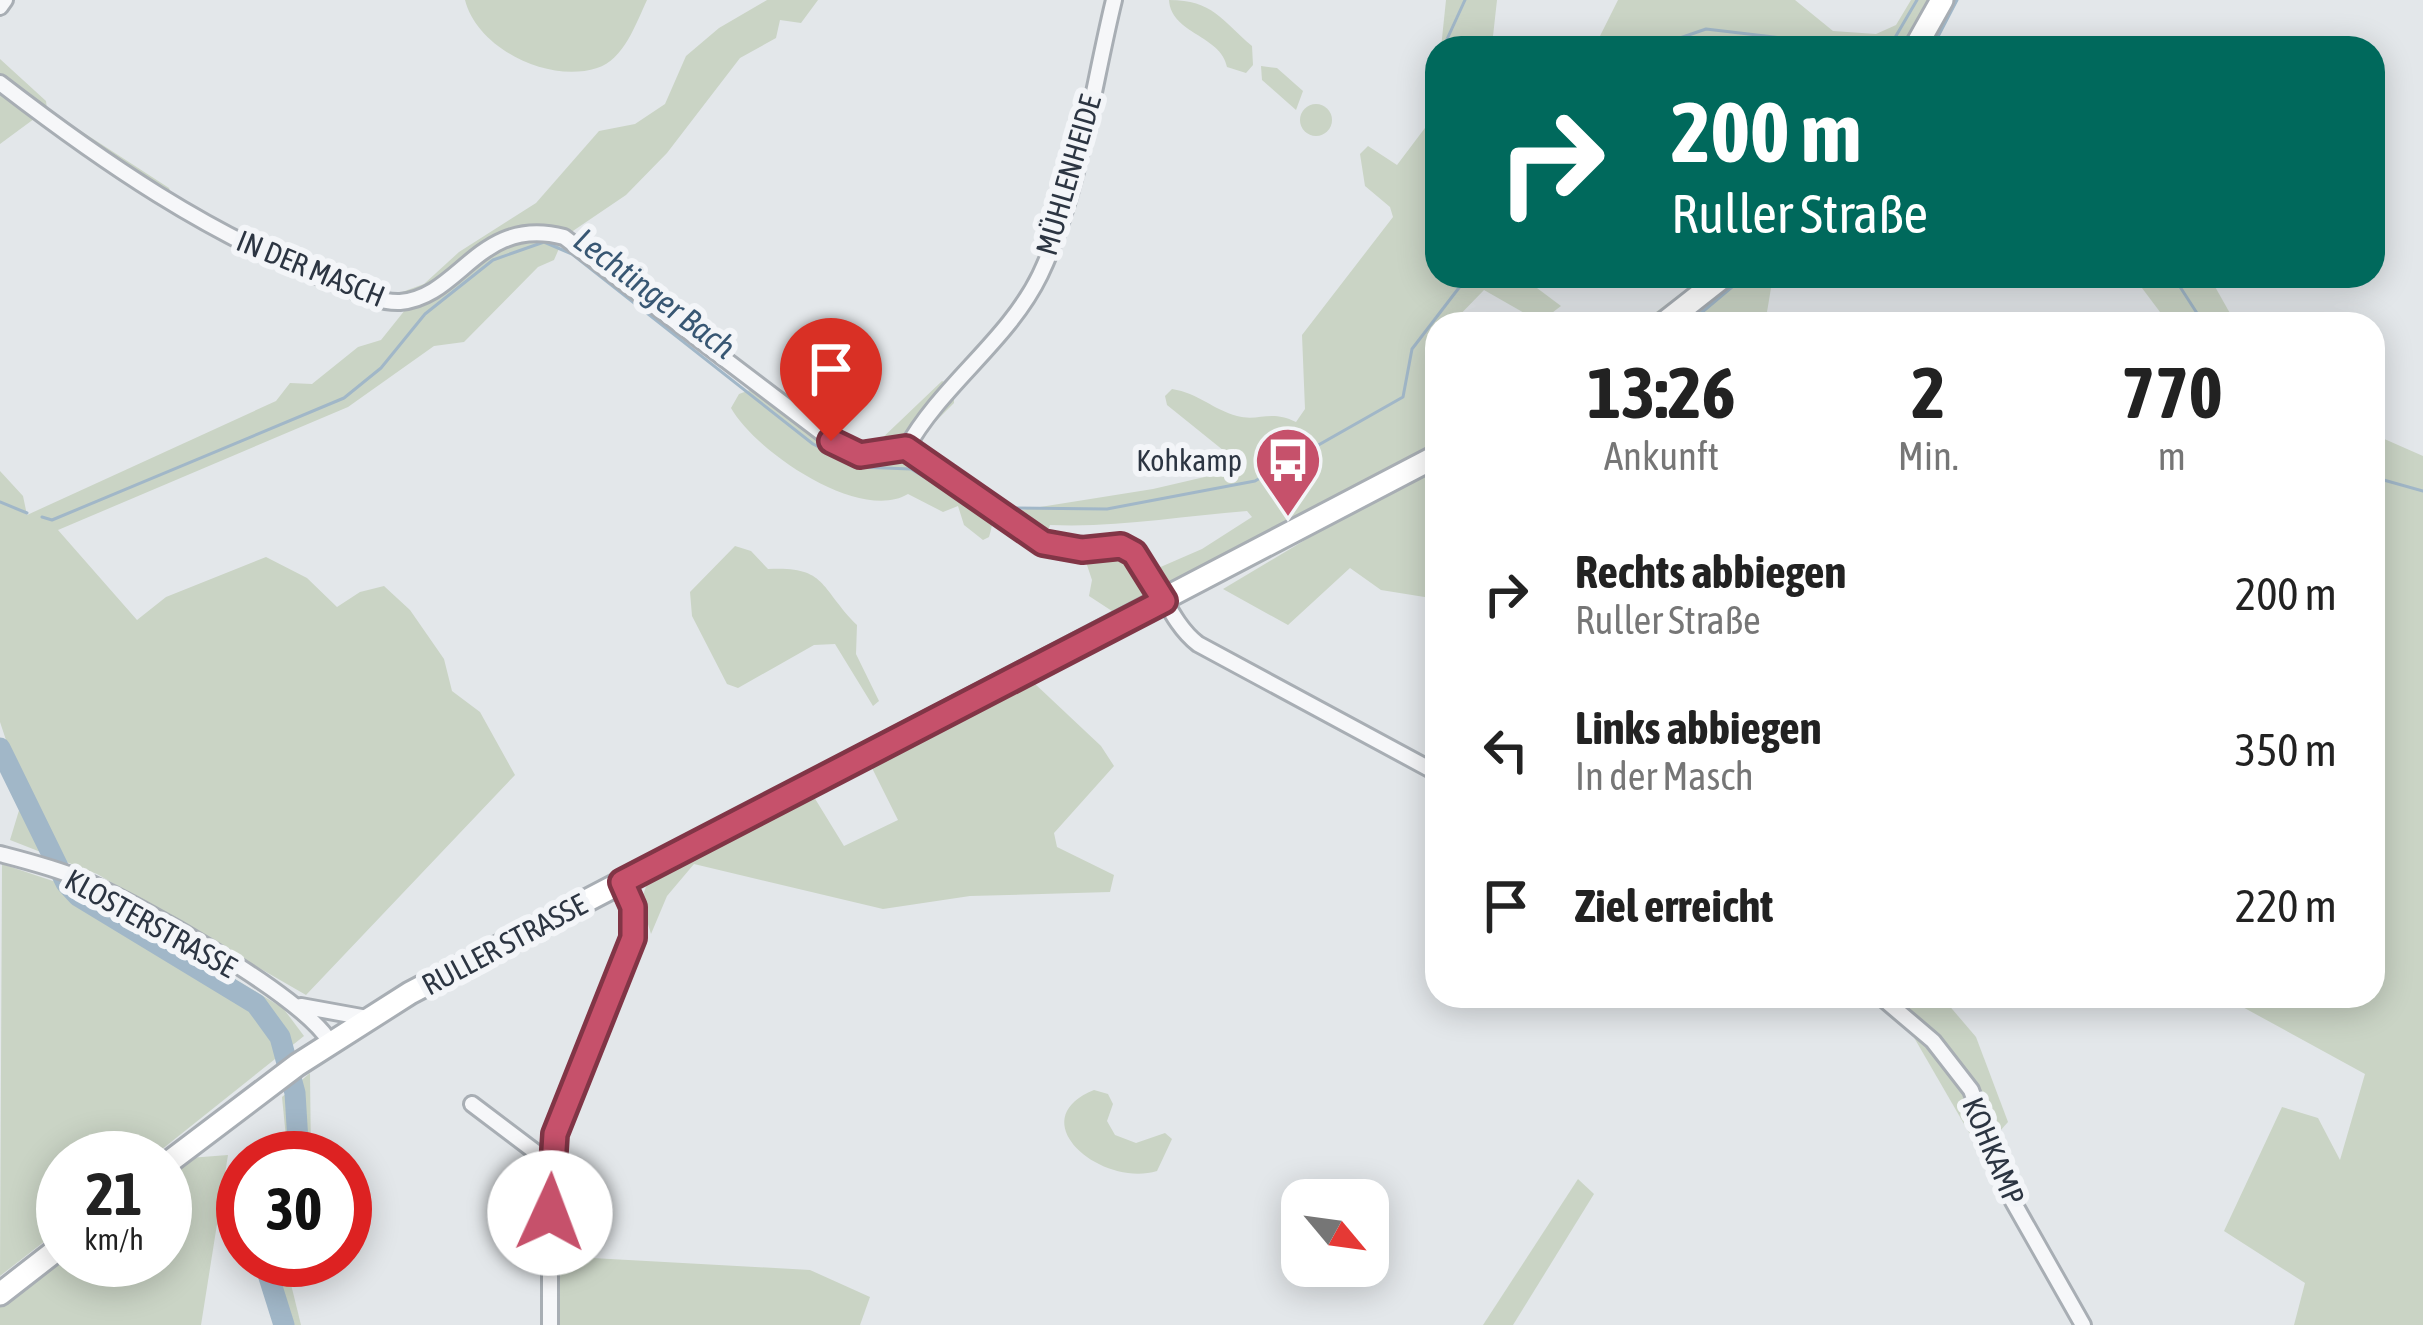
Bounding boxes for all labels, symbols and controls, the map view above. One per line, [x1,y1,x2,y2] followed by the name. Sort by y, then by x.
[1473,84,1629,240] icon: right
[1671,84,1861,180] text: 200 m
[1029,91,1107,259] street label: MÜHLENHEIDE
[1671,183,1928,244] text: Ruller Straße
[567,220,743,366] water label: Lechtinger Bach
[232,223,390,313] street label: IN DER MASCH
[780,318,882,441] pin
[798,336,864,402] icon: arrive
[1587,351,1736,433] text: 13:26
[1911,351,1945,433] text: 2
[2121,351,2223,433] text: 770
[1253,425,1323,519] bus stop icon: Kohkamp
[1604,434,1719,478] text: Ankunft
[1898,434,1959,478] text: Min.
[2158,434,2186,478] text: m
[1136,443,1242,477] place label: Kohkamp
[1575,546,1846,598] text: Rechts abbiegen
[1473,561,1539,627] icon: right
[2235,568,2337,620] text: 200 m
[1575,598,1761,642] text: Ruller Straße
[1575,702,1822,754] text: Links abbiegen
[1473,717,1539,783] icon: left
[2235,724,2337,776] text: 350 m
[1575,754,1754,798] text: In der Masch
[60,862,243,984] street label: KLOSTERSTRASSE
[1473,873,1539,939] icon: arrive
[1575,880,1773,932] text: Ziel erreicht
[2235,880,2337,932] text: 220 m
[416,886,592,1002] street label: RULLER STRASSE
[1956,1092,2032,1210] street label: KOHKAMP
[216,1131,372,1287] speed limit sign: 30
[487,1150,613,1276] position arrow
[86,1159,142,1228] text: 21
[1281,1179,1389,1287] north arrow
[1281,1179,1389,1287] map controls
[84,1222,144,1256] text: km/h

